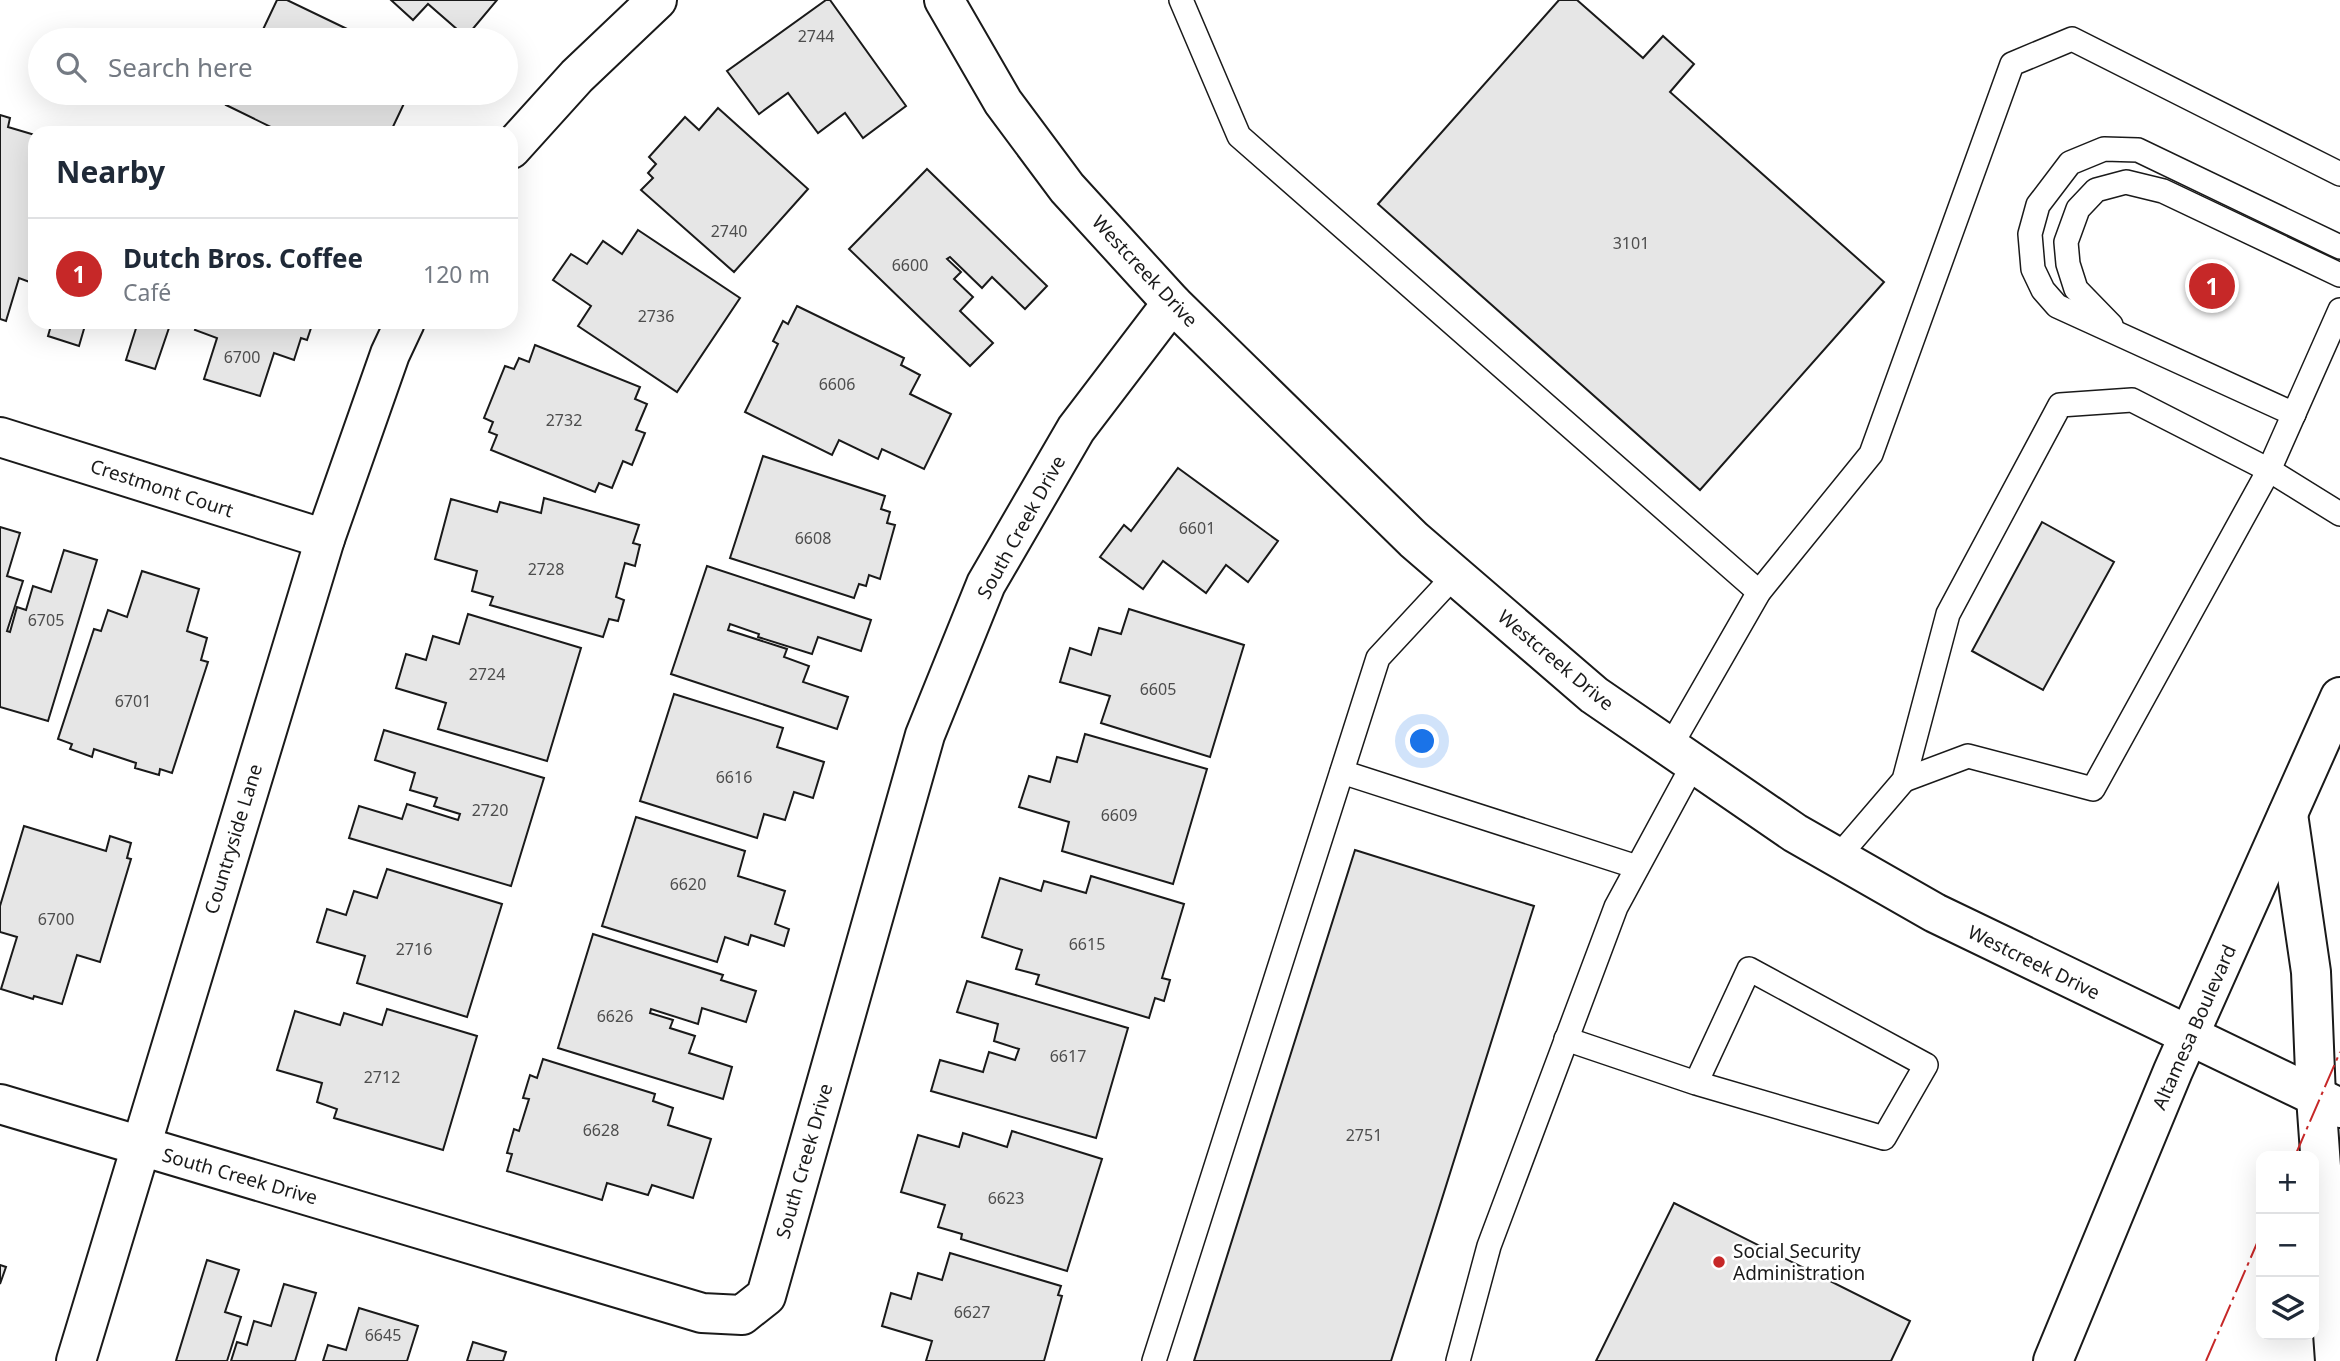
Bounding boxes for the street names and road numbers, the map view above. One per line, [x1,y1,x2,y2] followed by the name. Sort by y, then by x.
[1086,209,1204,333] street label: Westcreek Drive
[971,451,1071,603] street label: South Creek Drive
[87,453,237,523] street label: Crestmont Court
[1492,604,1620,716] street label: Westcreek Drive
[198,761,268,917] street label: Countryside Lane
[1964,919,2104,1005] street label: Westcreek Drive
[2146,940,2242,1114] street label: Altamesa Boulevard
[769,1080,839,1242] street label: South Creek Drive
[159,1141,321,1211] street label: South Creek Drive

